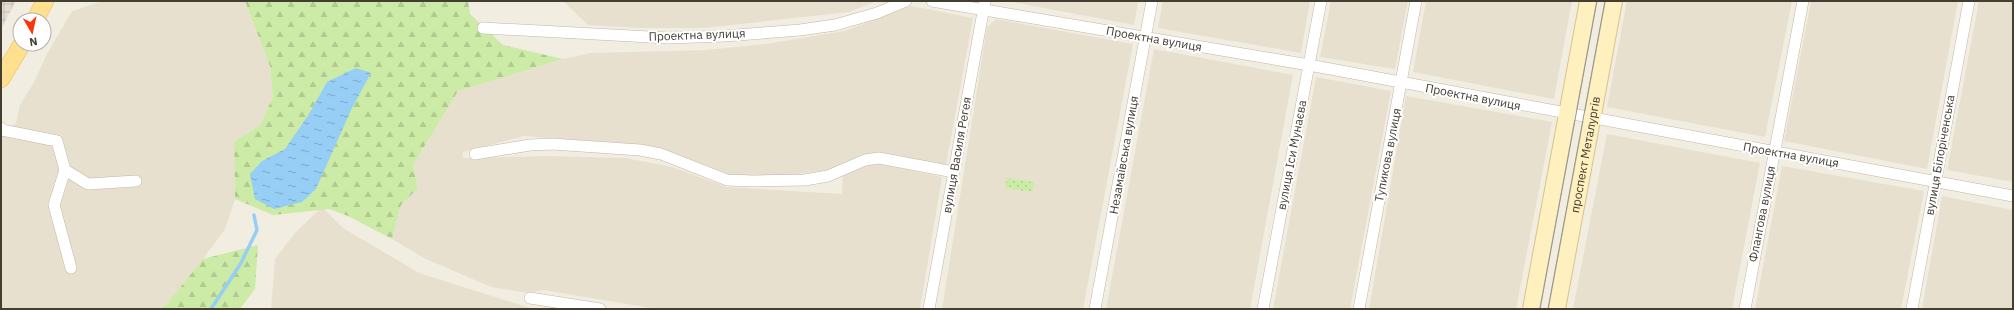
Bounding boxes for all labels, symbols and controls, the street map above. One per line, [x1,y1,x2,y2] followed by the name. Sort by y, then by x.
[12,12,52,52] north arrow
[1105,23,1203,54] street label: Проектна вулиця
[648,25,746,44] street label: Проектна вулиця
[29,34,39,49] text: N
[1424,80,1522,113] street label: Проектна вулиця
[1922,93,1958,216] street label: вулиця Білоріченська
[1106,95,1141,215] street label: Незамаївська вулиця
[1567,95,1603,214] street label: проспект Металургів
[939,96,974,214] street label: вулиця Василя Регея
[1273,98,1310,211] street label: вулиця Іси Мунаєва
[1371,107,1404,203] street label: Тупикова вулиця
[1742,139,1840,170] street label: Проектна вулиця
[1745,165,1778,263] street label: Флангова вулиця

